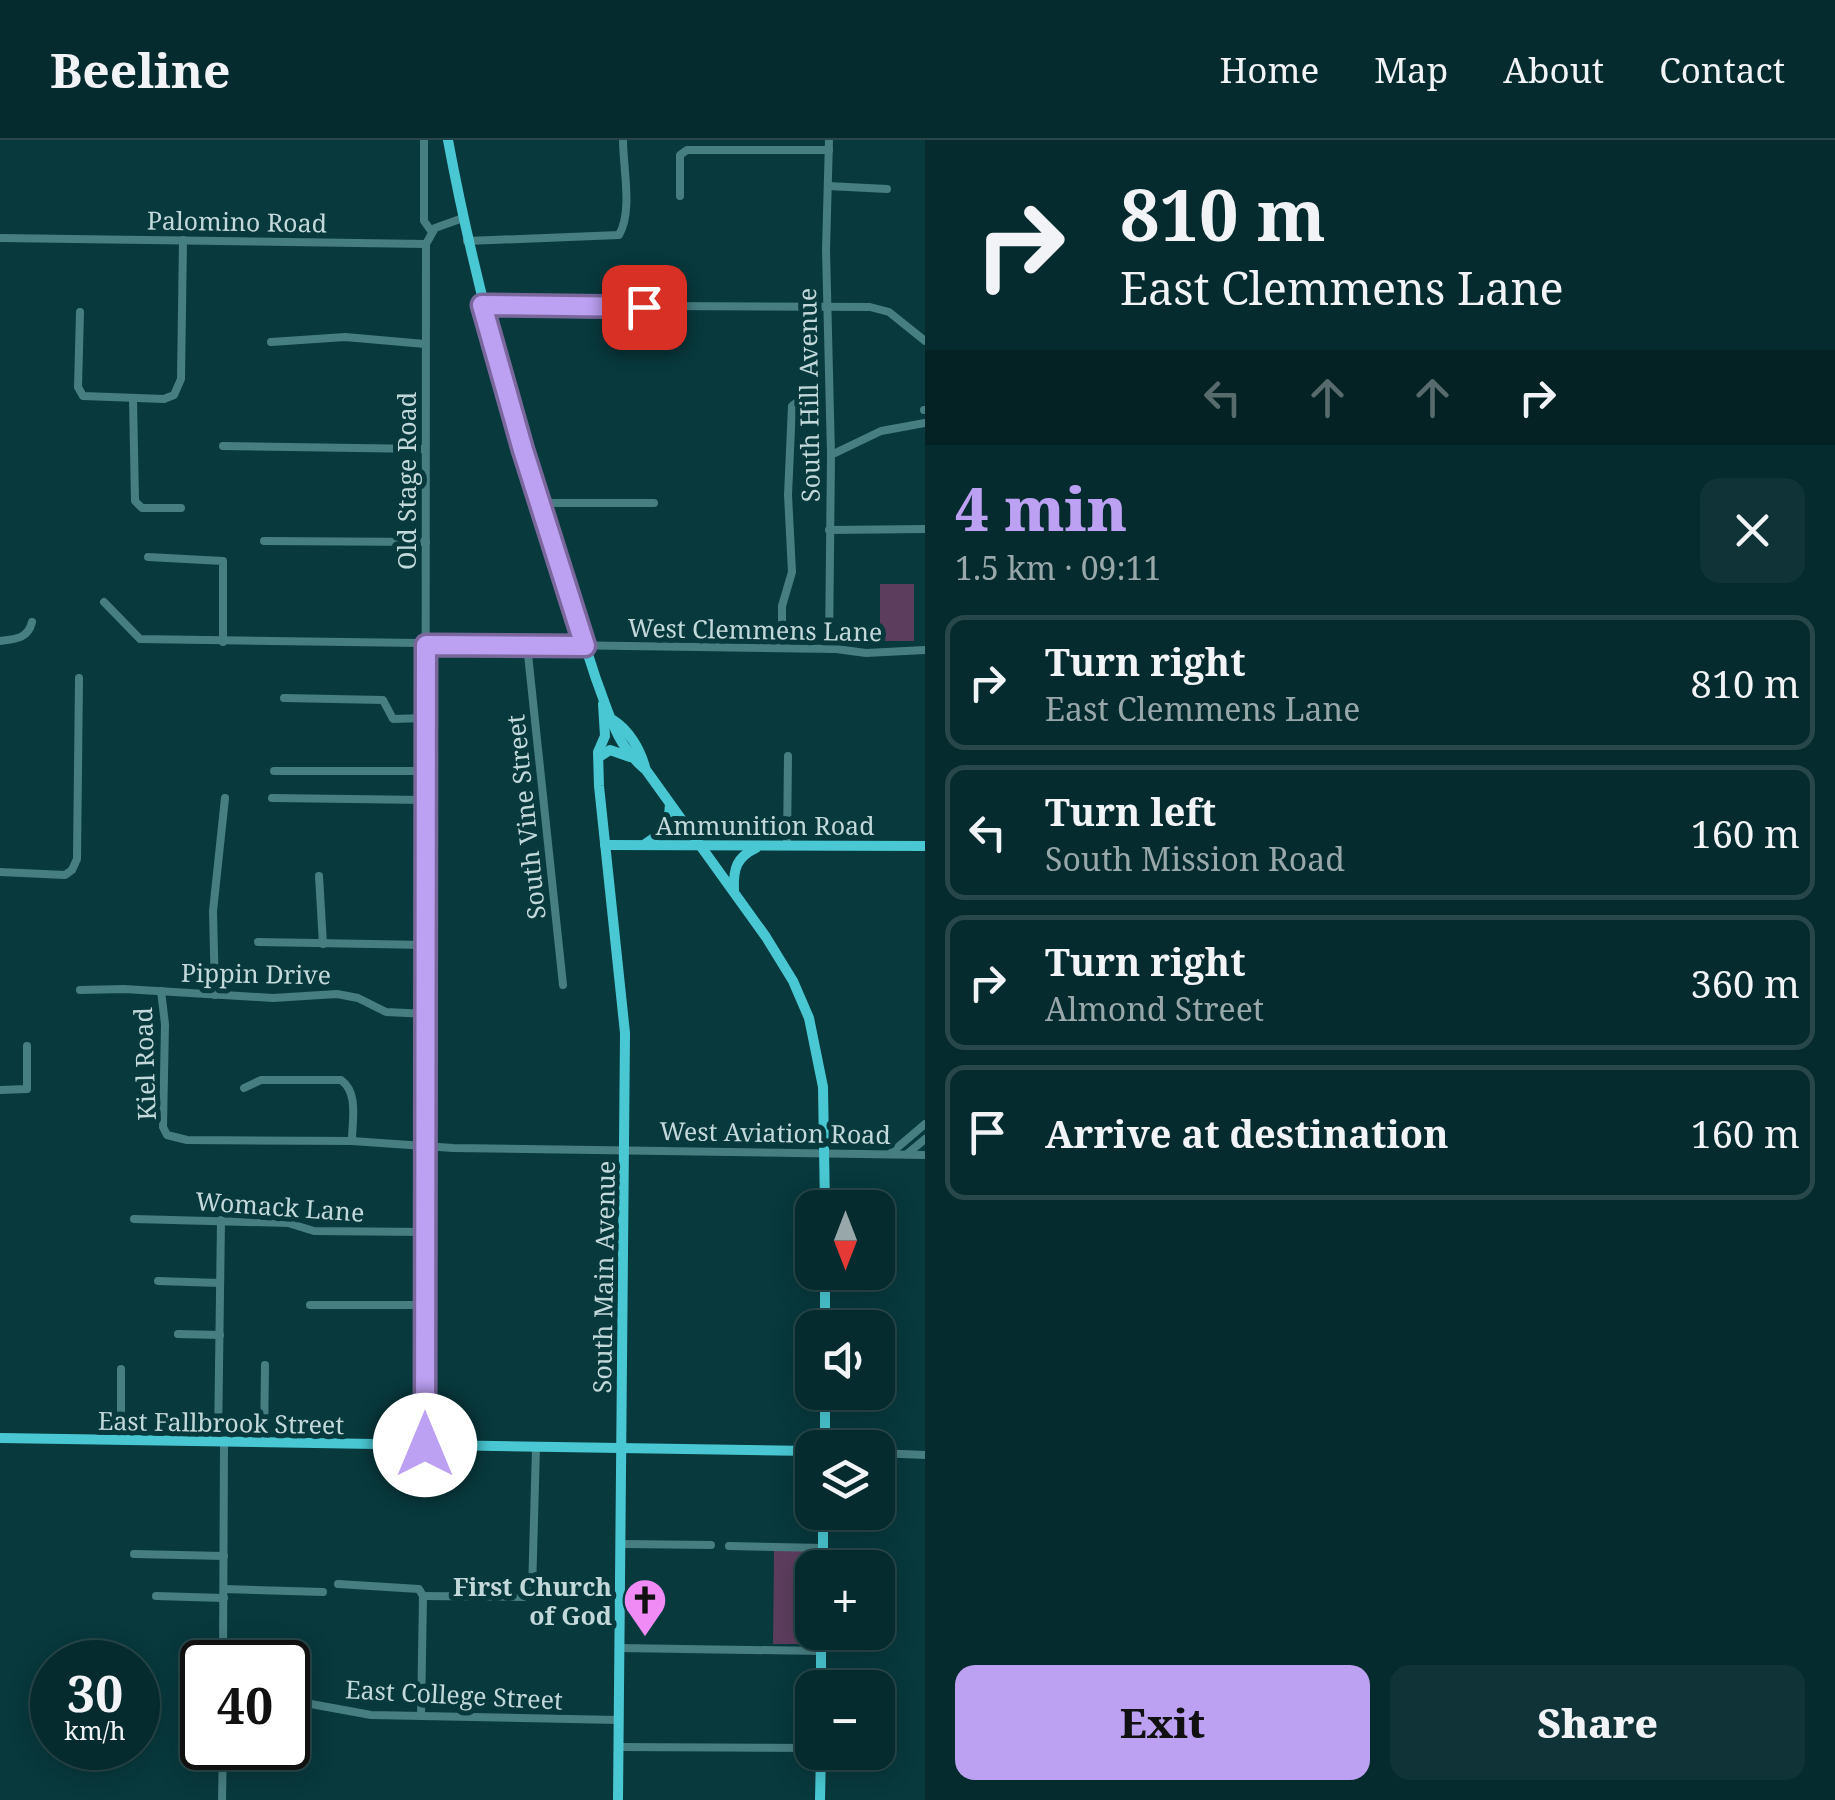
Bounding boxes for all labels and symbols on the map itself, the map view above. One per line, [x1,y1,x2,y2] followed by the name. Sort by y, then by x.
[147,202,327,240] street label: Palomino Road
[602,265,687,350] pin
[789,288,827,502] street label: South Hill Avenue
[389,392,423,570] street label: Old Stage Road
[627,610,883,648] street label: West Clemmens Lane
[497,713,553,921] street label: South Vine Street
[656,808,874,842] street label: Ammunition Road
[181,955,331,991] street label: Pippin Drive
[125,1007,163,1121] street label: Kiel Road
[659,1113,891,1151] street label: West Aviation Road
[584,1160,622,1394] street label: South Main Avenue
[194,1183,366,1229] street label: Womack Lane
[795,1190,895,1290] north arrow
[373,1393,477,1497] position arrow
[98,1403,345,1441] street label: East Fallbrook Street
[453,1569,612,1632] place label: First Church of God
[622,1577,668,1638] church icon: First Church of God
[180,1640,310,1770] speed limit sign: 40
[344,1671,564,1717] street label: East College Street

